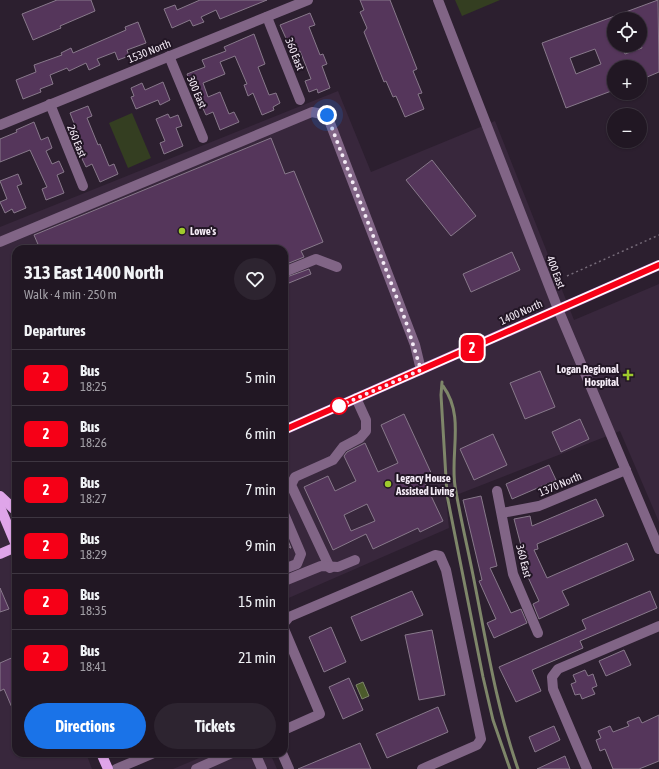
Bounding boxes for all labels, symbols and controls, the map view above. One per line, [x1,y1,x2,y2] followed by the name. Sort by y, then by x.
[607,12,647,148] map controls
[607,12,647,52] button: locate
[283,36,307,72] street label: 360 East
[126,37,172,65] street label: 1530 North
[607,60,647,100] button: +
[185,74,209,110] street label: 300 East
[317,105,337,125] your location
[607,108,647,148] button: −
[65,123,89,159] street label: 260 East
[190,225,216,237] place label: Lowe's
[177,226,187,236] marker: Lowe's
[544,254,568,290] street label: 400 East
[234,258,276,300] button: heart
[24,261,164,283] text: 313 East 1400 North
[24,287,117,302] text: Walk · 4 min · 250 m
[498,297,544,327] street label: 1400 North
[24,322,86,339] text: Departures
[459,335,485,361] line badge: 2
[469,340,475,356] text: 2
[80,362,100,379] text: Bus
[557,363,620,388] place label: Logan Regional Hospital
[245,369,276,386] text: 5 min
[622,369,634,381] marker: Logan Regional Hospital
[43,370,49,386] text: 2
[80,379,107,394] text: 18:25
[330,397,348,415] unlabelled marker
[80,418,100,435] text: Bus
[245,425,276,442] text: 6 min
[43,426,49,442] text: 2
[80,435,107,450] text: 18:26
[537,470,583,498] street label: 1370 North
[395,472,454,497] place label: Legacy House Assisted Living
[80,474,100,491] text: Bus
[383,479,393,489] marker: Legacy House Assisted Living
[245,481,276,498] text: 7 min
[43,482,49,498] text: 2
[80,491,107,506] text: 18:27
[80,530,100,547] text: Bus
[245,537,276,554] text: 9 min
[43,538,49,554] text: 2
[514,543,534,579] street label: 360 East
[80,547,107,562] text: 18:29
[80,586,100,603] text: Bus
[238,593,276,610] text: 15 min
[43,594,49,610] text: 2
[80,603,107,618] text: 18:35
[80,642,100,659] text: Bus
[238,649,276,666] text: 21 min
[43,650,49,666] text: 2
[80,659,107,674] text: 18:41
[24,703,146,749] button: Directions
[154,703,276,749] button: Tickets

